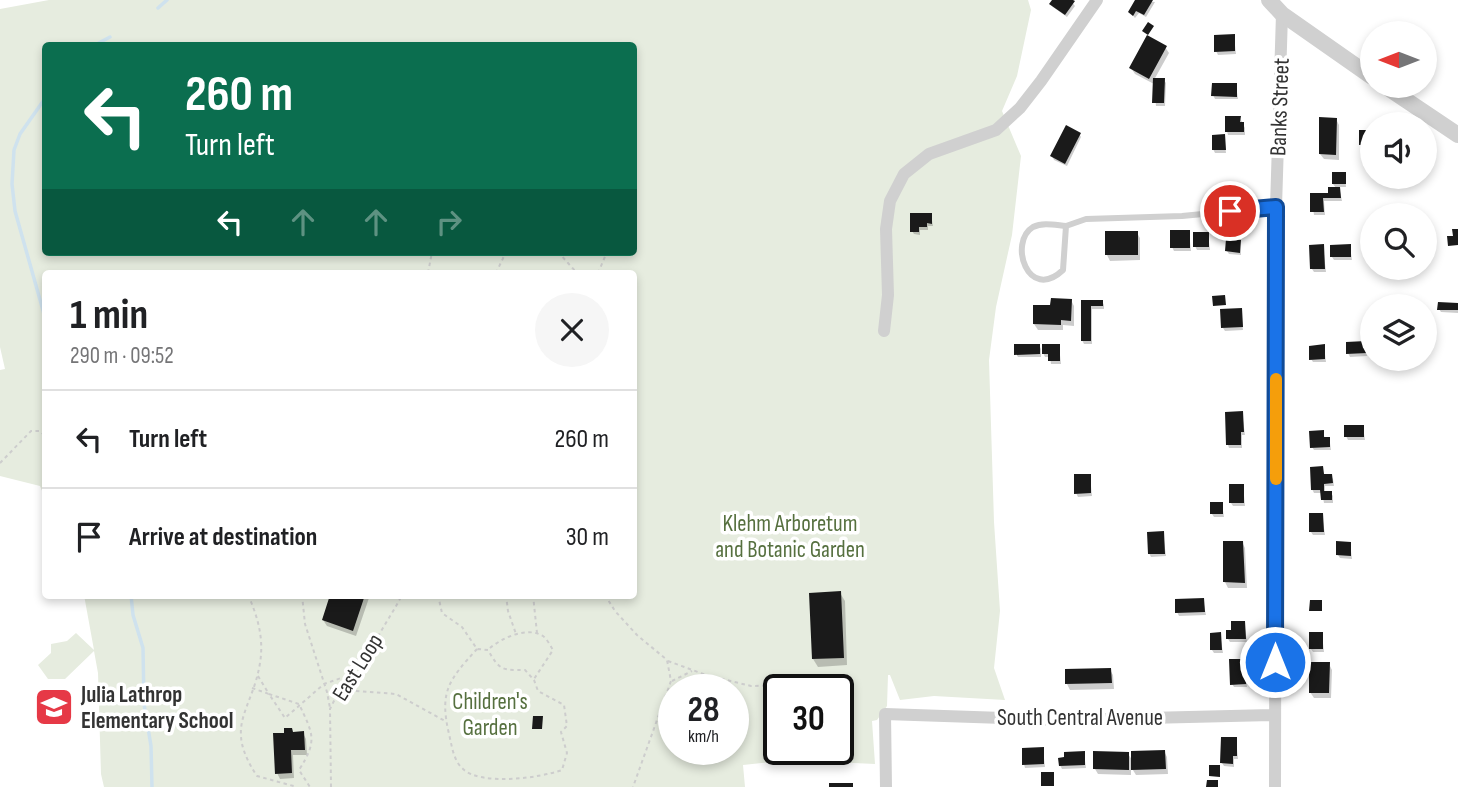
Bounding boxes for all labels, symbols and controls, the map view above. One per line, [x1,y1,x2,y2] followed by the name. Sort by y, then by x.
[1360,21,1437,98] north arrow
[1360,21,1437,371] map controls
[1264,58,1296,156] street label: Banks Street
[185,66,293,125] text: 260 m
[70,70,161,161] icon: left
[1360,112,1437,189] button: sound
[185,126,275,165] text: Turn left
[1200,181,1260,241] pin
[1211,192,1249,230] icon: arrive
[211,203,249,241] icon: left
[284,203,322,241] icon: ahead
[357,203,395,241] icon: ahead
[430,203,468,241] icon: right
[1360,203,1437,280] button: search
[70,290,148,341] text: 1 min
[535,293,609,367] button: close
[1360,294,1437,371] button: layers
[70,342,174,370] text: 290 m · 09:52
[70,420,108,458] icon: left
[129,424,207,455] text: Turn left
[554,424,609,455] text: 260 m
[715,510,865,564] park label: Klehm Arboretum and Botanic Garden
[70,518,108,556] icon: arrive
[129,522,317,553] text: Arrive at destination
[566,522,609,553] text: 30 m
[1238,625,1312,699] position arrow
[326,629,389,706] street label: East Loop
[763,674,854,765] speed limit sign: 30
[80,681,233,735] place label: Julia Lathrop Elementary School
[33,686,75,728] school or university icon: Julia Lathrop Elementary School
[452,688,528,742] park label: Children's Garden
[688,689,719,732] text: 28
[997,704,1163,732] street label: South Central Avenue
[688,726,719,747] text: km/h

